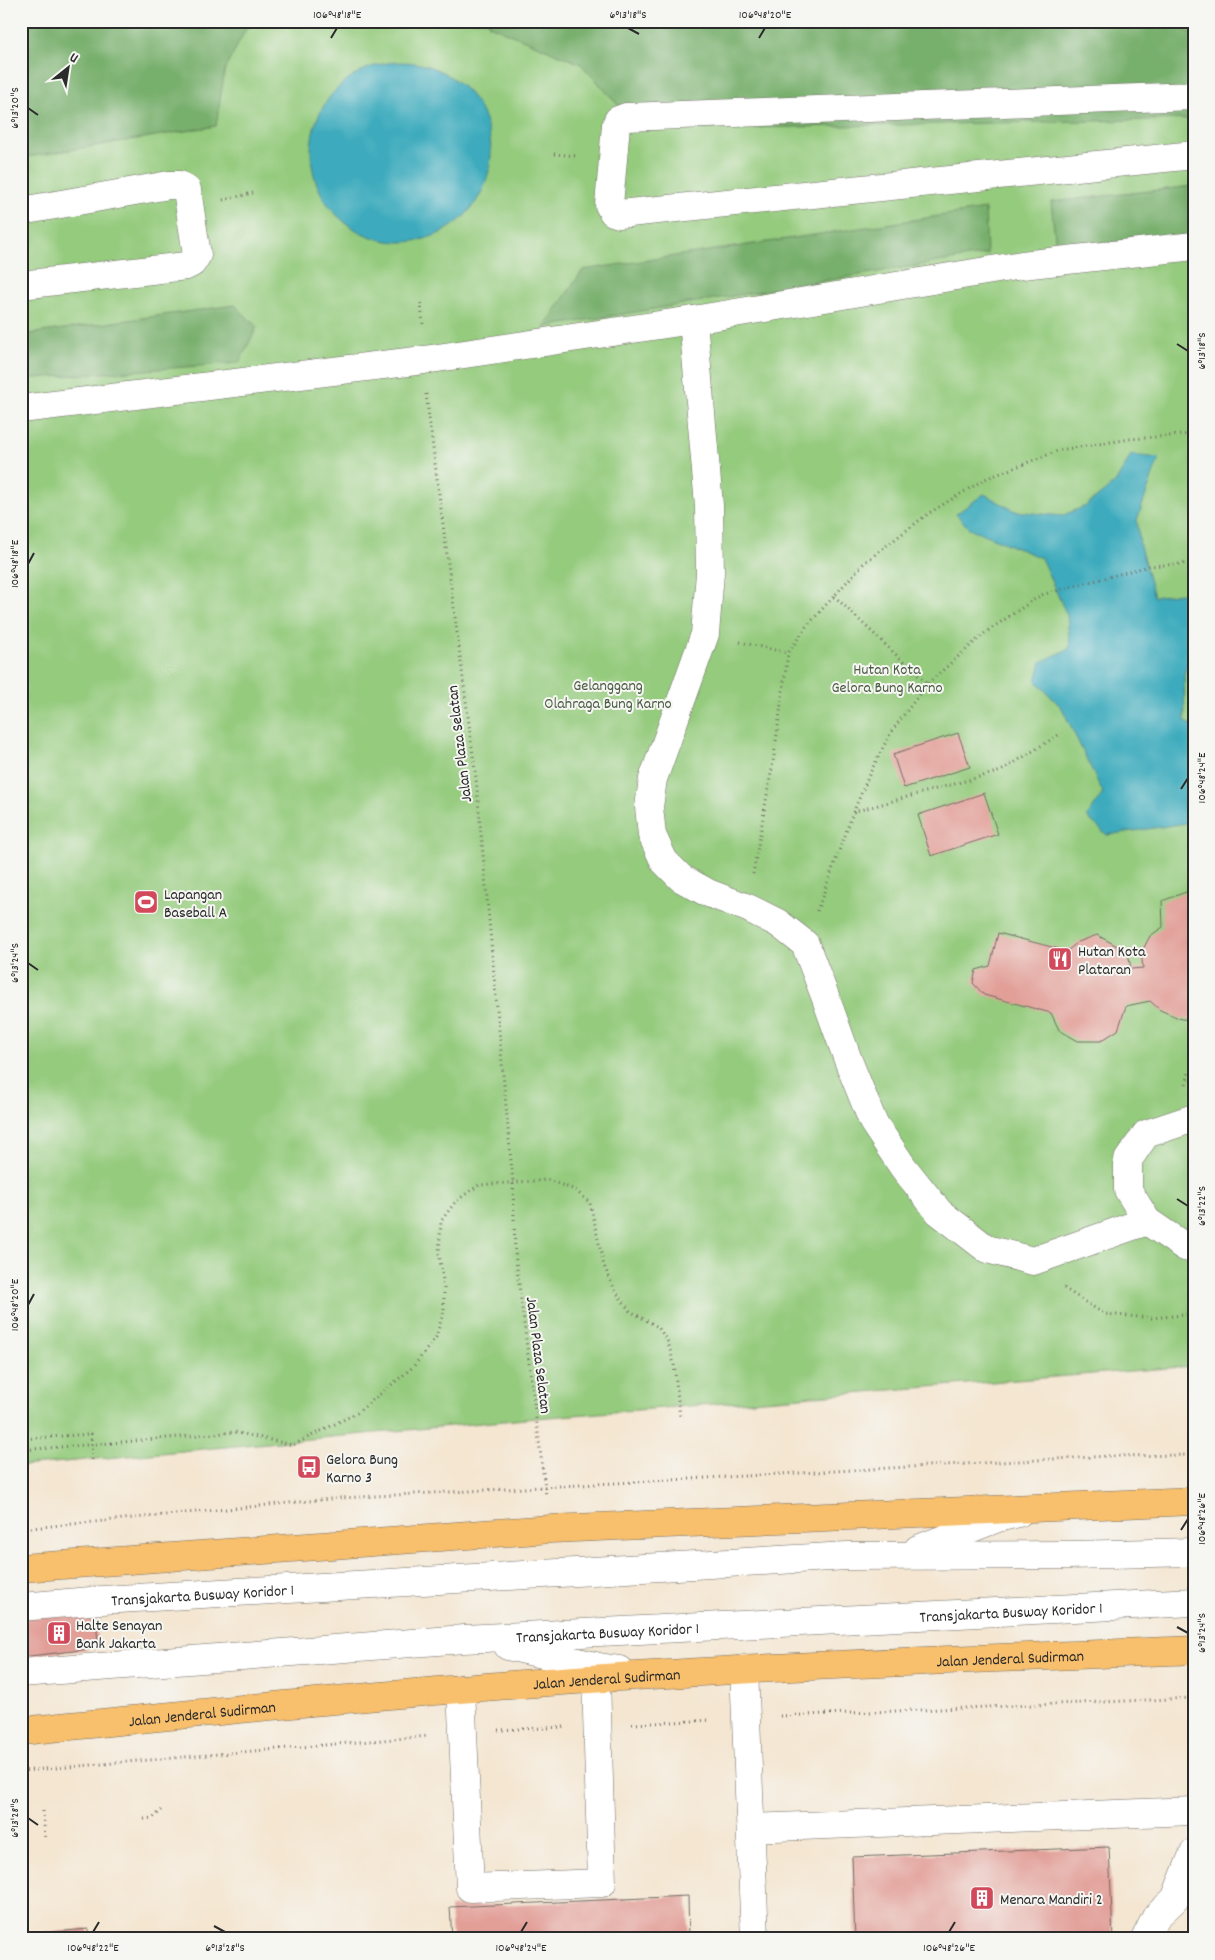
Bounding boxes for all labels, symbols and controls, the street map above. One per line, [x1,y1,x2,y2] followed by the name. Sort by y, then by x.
[313,7,362,24] text: 106°48'18"E
[609,7,647,24] text: 6°13'18"S
[739,7,792,24] text: 106°48'20"E
[42,42,92,92] north arrow
[66,48,82,69] text: U
[7,87,24,129] text: 6°13'20"S
[1194,332,1211,370] text: 6°13'18"S
[7,539,24,588] text: 106°48'18"E
[831,659,943,700] park label: Hutan Kota Gelora Bung Karno
[544,675,672,716] park label: Gelanggang Olahraga Bung Karno
[442,684,479,804] street label: Jalan Plaza Selatan
[1194,752,1211,804] text: 106°48'24"E
[164,884,228,925] place label: Lapangan Baseball A
[133,889,159,915] sports icon: Lapangan Baseball A
[1078,941,1146,982] place label: Hutan Kota Plataran
[7,943,24,983] text: 6°13'24"S
[1047,946,1073,972] restaurant icon: Hutan Kota Plataran
[1194,1186,1211,1226] text: 6°13'22"S
[7,1278,24,1331] text: 106°48'20"E
[519,1295,556,1415] street label: Jalan Plaza Selatan
[326,1449,398,1490] place label: Gelora Bung Karno 3
[296,1454,322,1480] bus stop icon: Gelora Bung Karno 3
[1194,1493,1211,1545] text: 106°48'26"E
[111,1580,295,1613] street label: Transjakarta Busway Koridor 1
[919,1598,1103,1630] street label: Transjakarta Busway Koridor 1
[1194,1613,1211,1653] text: 6°13'24"S
[76,1615,162,1656] place label: Halte Senayan Bank Jakarta
[516,1618,700,1650] street label: Transjakarta Busway Koridor 1
[46,1620,72,1646] building icon: Halte Senayan Bank Jakarta
[936,1646,1084,1674] street label: Jalan Jenderal Sudirman
[532,1664,681,1697] street label: Jalan Jenderal Sudirman
[128,1697,277,1734] street label: Jalan Jenderal Sudirman
[7,1798,24,1838] text: 6°13'28"S
[969,1885,995,1911] building icon: Menara Mandiri 2
[1000,1889,1103,1912] place label: Menara Mandiri 2
[67,1940,119,1957] text: 106°48'22"E
[205,1940,245,1957] text: 6°13'28"S
[495,1940,547,1957] text: 106°48'24"E
[923,1940,975,1957] text: 106°48'26"E

